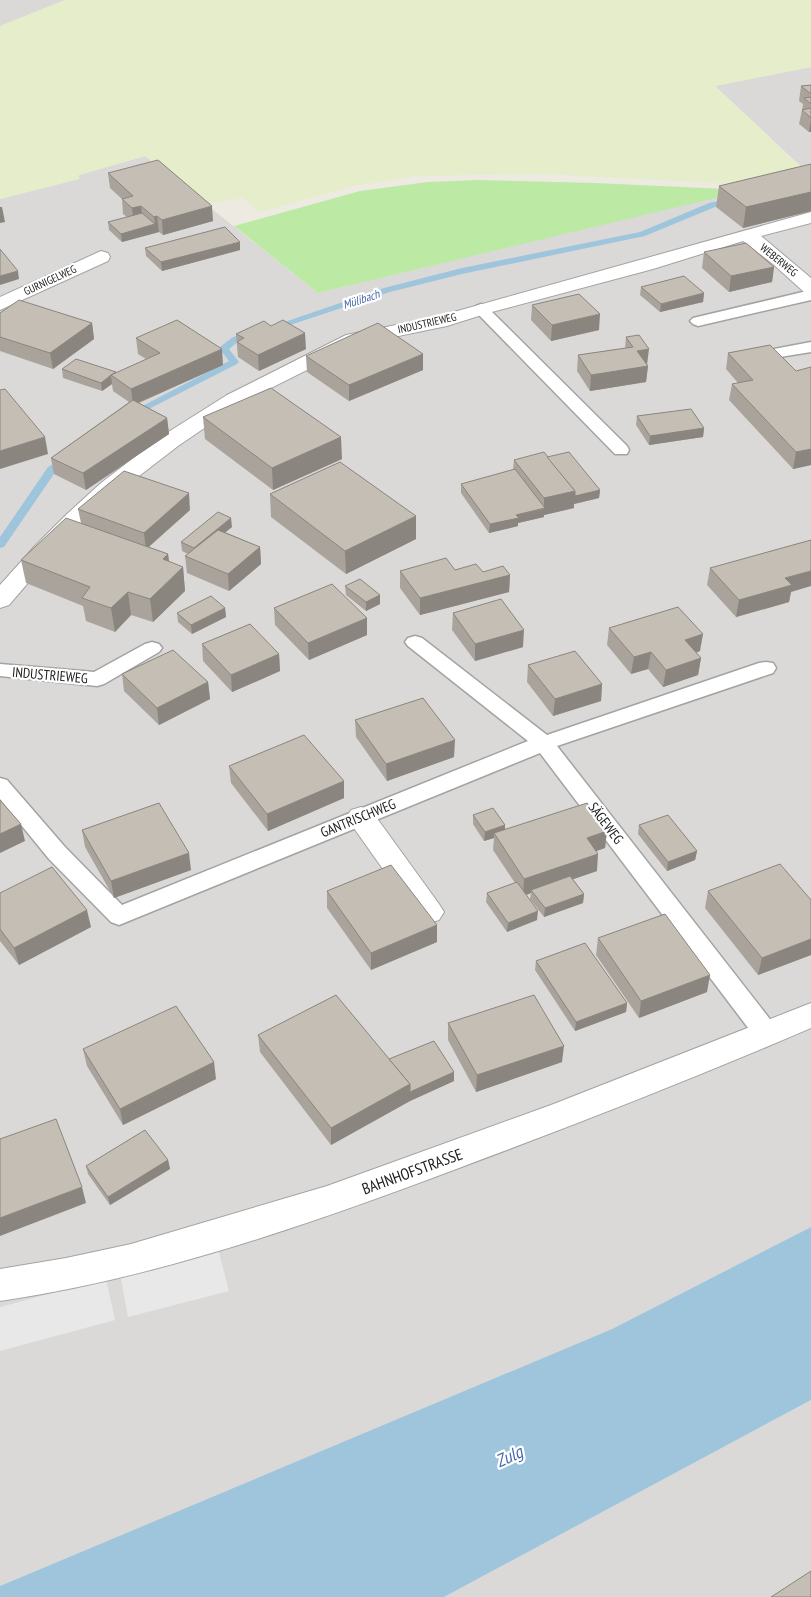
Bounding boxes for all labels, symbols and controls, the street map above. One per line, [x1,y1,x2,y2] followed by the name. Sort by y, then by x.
[757,241,801,279] street label: WEBERWEG
[21,262,79,298] street label: GURNIGELWEG
[341,286,382,312] water label: Mülibach
[396,309,458,337] street label: INDUSTRIEWEG
[11,663,89,687] street label: INDUSTRIEWEG
[318,795,398,841] street label: GANTRISCHWEG
[585,799,628,847] street label: SÄGEWEG
[359,1143,465,1198] street label: BAHNHOFSTRASSE
[492,1439,527,1472] water label: Zulg

